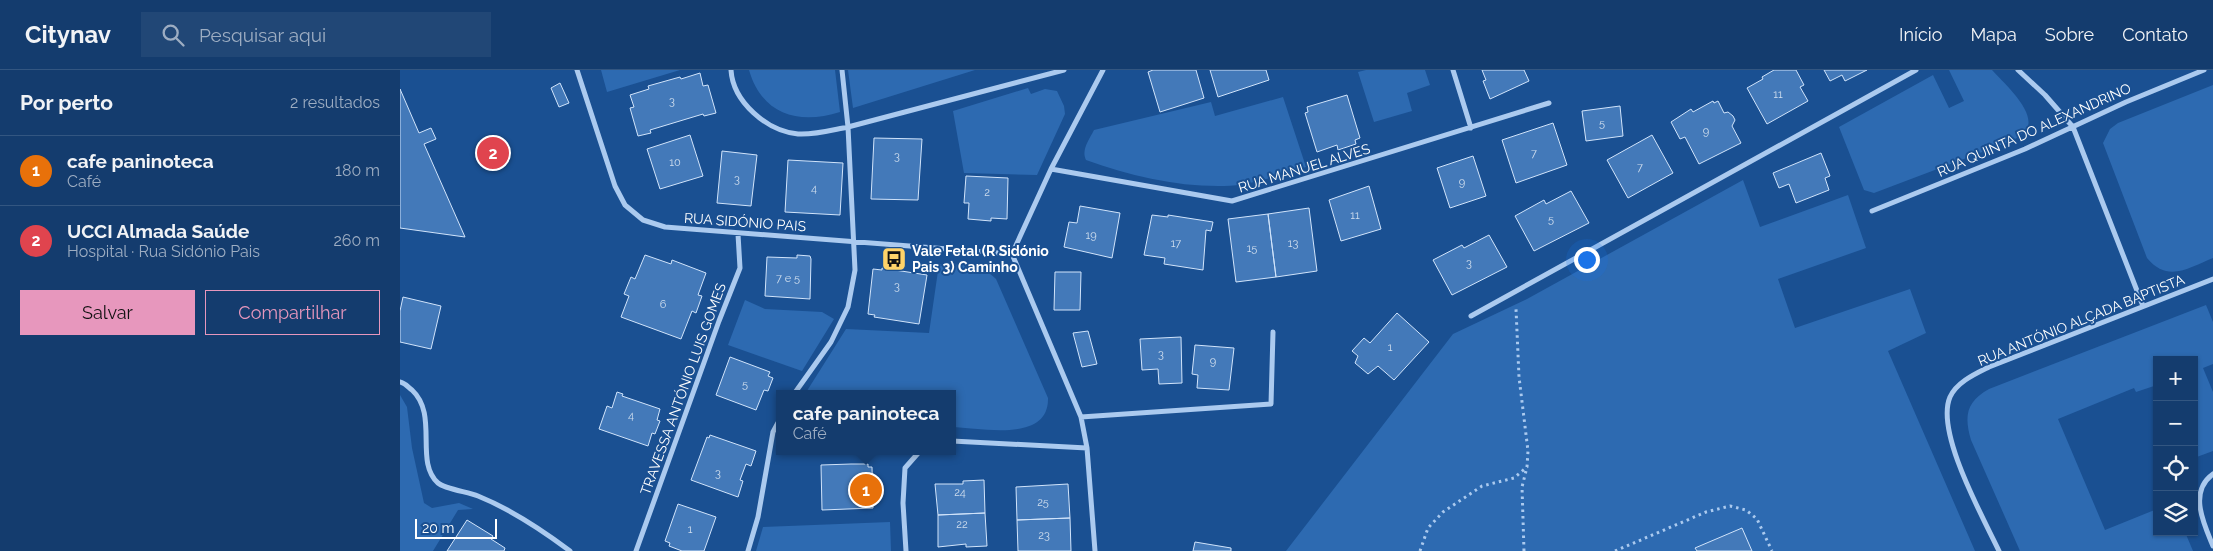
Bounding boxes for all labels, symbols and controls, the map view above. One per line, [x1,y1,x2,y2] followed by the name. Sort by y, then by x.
[141,12,491,57] search box
[25,20,111,49] text: Citynav
[159,21,187,49] icon: search
[199,24,326,46] text: Pesquisar aqui
[1899,24,1942,45] text: Início
[1970,24,2017,45] text: Mapa
[2045,24,2094,45] text: Sobre
[2122,24,2188,45] text: Contato
[1935,80,2133,180] street label: RUA QUINTA DO ALEXANDRINO
[1773,88,1783,101] house number: 11
[20,90,113,115] text: Por perto
[290,93,380,112] text: 2 resultados
[669,95,675,108] house number: 3
[1599,117,1605,130] house number: 5
[1703,125,1709,138] house number: 9
[477,134,509,172] pin: 2
[1236,140,1372,196] street label: RUA MANUEL ALVES
[1531,147,1537,160] house number: 7
[67,150,214,172] text: cafe paninoteca
[894,150,900,163] house number: 3
[669,156,681,169] house number: 10
[32,161,40,180] text: 1
[335,161,380,180] text: 180 m
[1637,161,1643,174] house number: 7
[67,172,101,191] text: Café
[734,173,740,186] house number: 3
[1459,176,1465,189] house number: 9
[811,182,817,195] house number: 4
[984,186,990,199] house number: 2
[683,209,807,234] street label: RUA SIDÓNIO PAIS
[1350,209,1360,222] house number: 11
[1548,213,1554,226] house number: 5
[67,220,250,242] text: UCCI Almada Saúde
[1085,229,1097,242] house number: 19
[31,231,41,250] text: 2
[333,231,380,250] text: 260 m
[1171,237,1181,250] house number: 17
[1288,237,1298,250] house number: 13
[67,242,260,261] text: Hospital · Rua Sidónio Pais
[1247,242,1257,255] house number: 15
[912,243,1049,275] place label: Vale Fetal (R Sidónio Pais 3) Caminho
[881,246,907,272] bus stop icon: Vale Fetal (R Sidónio Pais 3) Caminho
[1574,247,1600,273] your location
[1466,257,1472,270] house number: 3
[1975,270,2187,369] street label: RUA ANTÓNIO ALÇADA BAPTISTA
[776,272,800,285] house number: 7 e 5
[636,280,729,497] street label: TRAVESSA ANTÓNIO LUIS GOMES
[894,280,900,293] house number: 3
[20,290,195,335] button: Salvar
[205,290,380,335] button: Compartilhar
[660,298,667,311] house number: 6
[1388,341,1393,354] house number: 1
[1158,348,1164,361] house number: 3
[1210,355,1216,368] house number: 9
[2153,356,2198,536] map controls
[2153,356,2198,401] button: +
[742,378,748,391] house number: 5
[776,390,956,455] popup
[2153,401,2198,446] button: −
[793,402,939,424] text: cafe paninoteca
[628,409,634,422] house number: 4
[793,424,827,443] text: Café
[2153,446,2198,491] button: locate
[715,467,721,480] house number: 3
[850,471,882,509] pin: 1
[954,486,966,499] house number: 24
[2153,491,2198,536] button: layers
[1037,496,1049,509] house number: 25
[415,516,498,539] scale bar
[956,518,968,531] house number: 22
[422,520,454,536] text: 20 m
[688,523,693,536] house number: 1
[1038,529,1050,542] house number: 23

